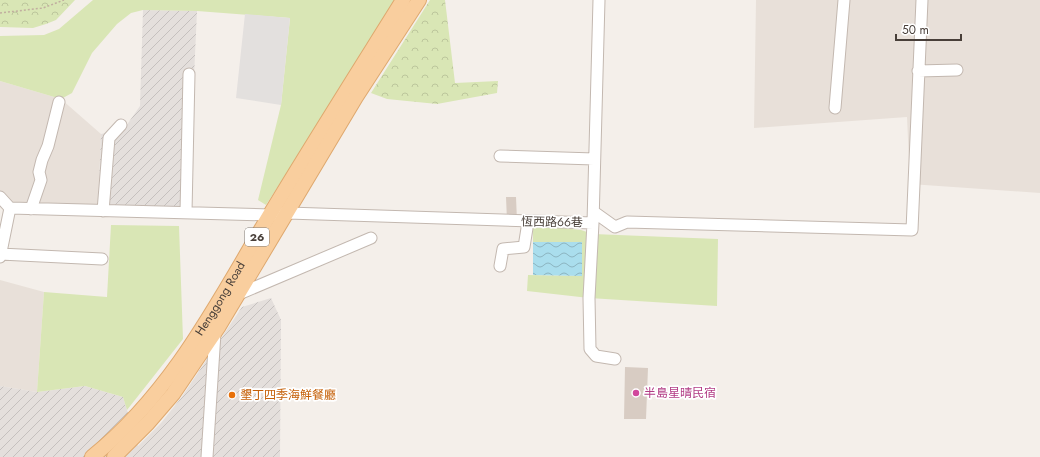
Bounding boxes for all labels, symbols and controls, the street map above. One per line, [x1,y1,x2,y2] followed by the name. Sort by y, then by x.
[896,16,961,42] scale bar
[902,21,929,39] text: 50 m
[521,212,583,232] street label: 恆西路66巷
[245,228,269,246] road number: 26
[191,258,250,339] street label: Henggong Road
[644,384,716,402] place label: 半島星晴民宿
[240,386,336,404] place label: 墾丁四季海鮮餐廳
[631,388,641,398] marker: 半島星晴民宿
[227,390,237,400] marker: 墾丁四季海鮮餐廳

